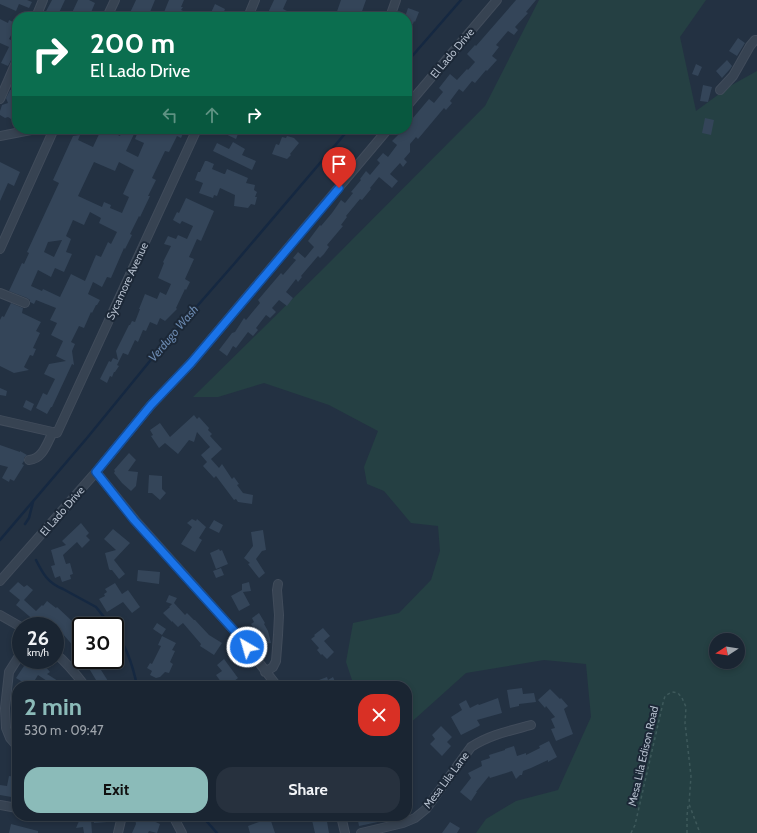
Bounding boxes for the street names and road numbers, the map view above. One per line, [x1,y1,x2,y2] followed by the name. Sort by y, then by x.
[427,25,477,81] street label: El Lado Drive
[103,240,151,322] street label: Sycamore Avenue
[37,483,88,539] street label: El Lado Drive
[625,705,661,807] street label: Mesa Lila Edison Road
[420,749,472,811] street label: Mesa Lila Lane

